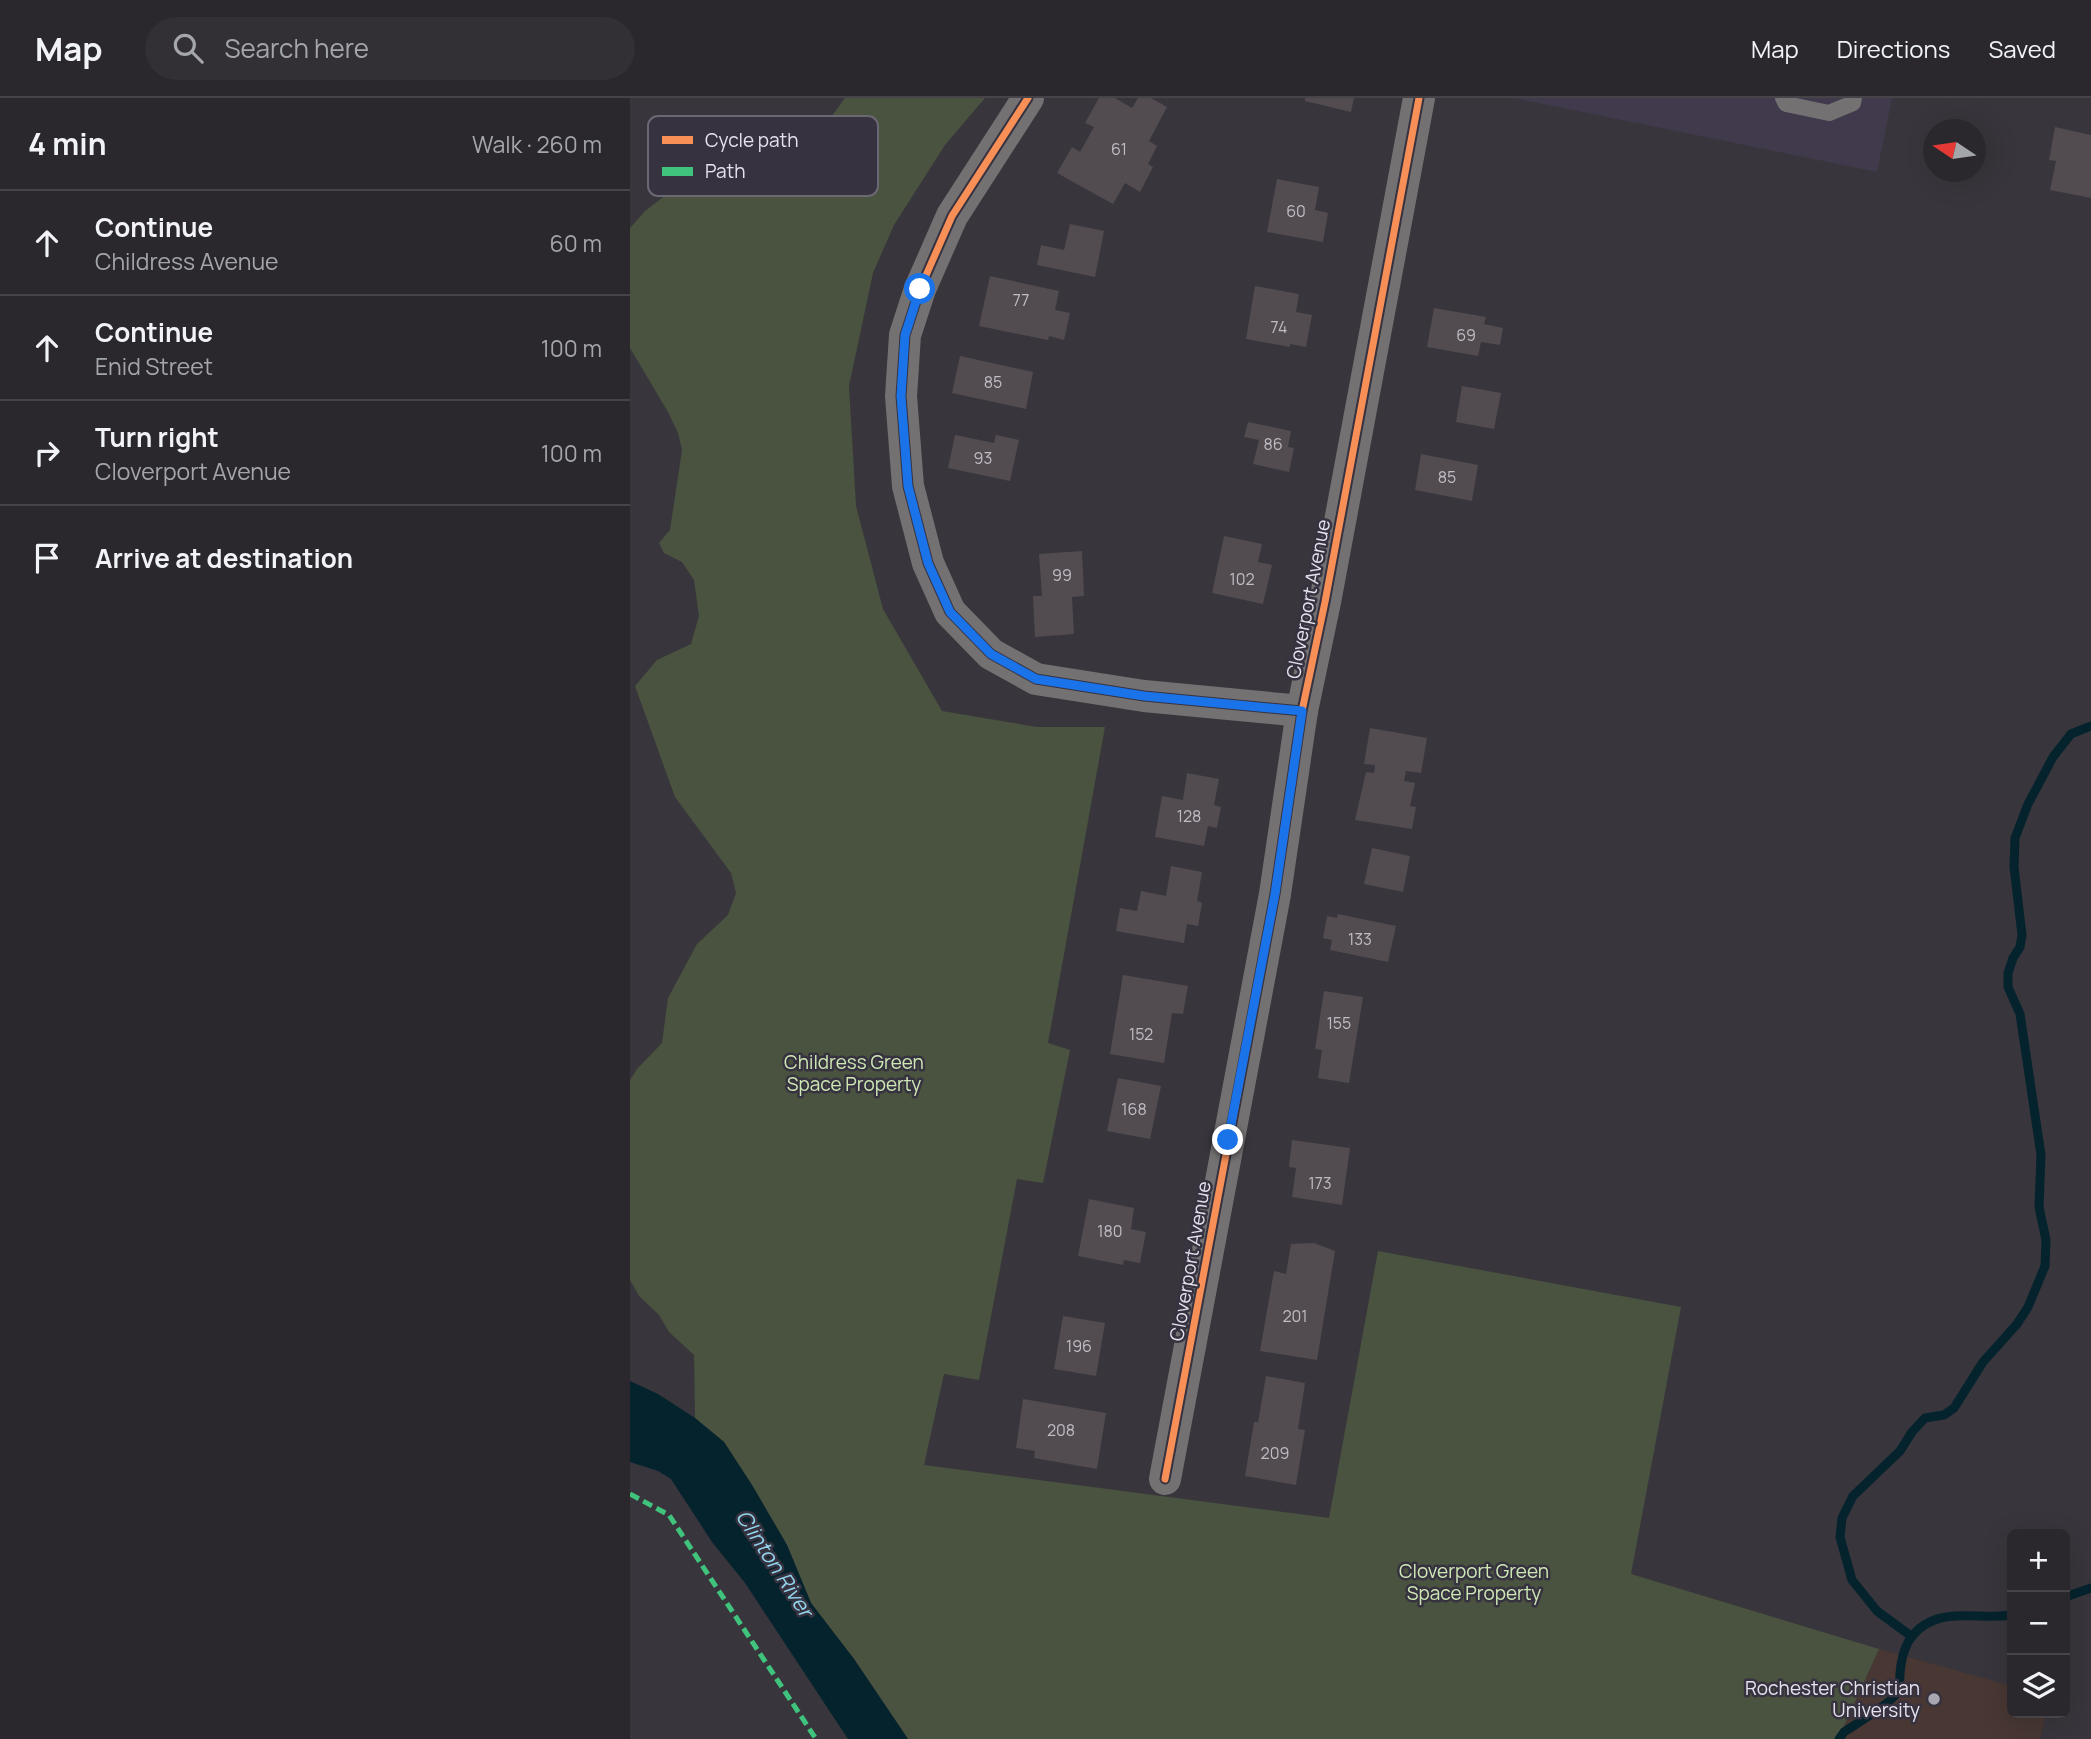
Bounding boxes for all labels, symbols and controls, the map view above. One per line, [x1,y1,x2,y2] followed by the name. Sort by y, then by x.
[145,17,635,80] search box
[35,26,103,71] text: Map
[169,29,207,67] icon: search
[225,30,369,66] text: Search here
[1751,32,1799,65] text: Map
[1837,32,1950,65] text: Directions
[1988,32,2056,65] text: Saved
[648,116,878,196] legend
[1923,119,1986,182] north arrow
[28,123,106,164] text: 4 min
[705,127,799,153] text: Cycle path
[472,128,602,160] text: Walk · 260 m
[1111,138,1127,160] house number: 61
[705,158,745,184] text: Path
[1286,200,1306,222] house number: 60
[95,209,213,245] text: Continue
[28,224,66,262] icon: ahead
[550,227,602,259] text: 60 m
[95,245,278,277] text: Childress Avenue
[904,273,935,304] route start
[1013,289,1029,311] house number: 77
[95,314,213,350] text: Continue
[1271,316,1287,338] house number: 74
[1456,324,1476,346] house number: 69
[28,329,66,367] icon: ahead
[541,332,602,364] text: 100 m
[95,350,213,382] text: Enid Street
[984,371,1002,393] house number: 85
[95,419,219,455] text: Turn right
[1263,433,1283,455] house number: 86
[28,434,66,472] icon: right
[541,437,602,469] text: 100 m
[974,447,992,469] house number: 93
[95,455,291,487] text: Cloverport Avenue
[1438,466,1456,488] house number: 85
[1280,517,1336,681] street label: Cloverport Avenue
[28,539,66,577] icon: arrive
[95,540,353,576] text: Arrive at destination
[1052,564,1072,586] house number: 99
[1229,568,1255,590] house number: 102
[1177,805,1201,827] house number: 128
[1348,928,1372,950] house number: 133
[1327,1012,1351,1034] house number: 155
[1129,1023,1153,1045] house number: 152
[784,1049,924,1097] park label: Childress Green Space Property
[1121,1098,1147,1120] house number: 168
[1212,1124,1243,1155] route end
[1308,1172,1332,1194] house number: 173
[1163,1179,1217,1343] street label: Cloverport Avenue
[1097,1220,1123,1242] house number: 180
[1282,1305,1308,1327] house number: 201
[1066,1335,1092,1357] house number: 196
[1047,1419,1075,1441] house number: 208
[1261,1442,1289,1464] house number: 209
[730,1504,821,1624] water label: Clinton River
[2007,1529,2070,1718] map controls
[2007,1529,2070,1592] button: +
[1399,1558,1549,1606] park label: Cloverport Green Space Property
[2007,1592,2070,1655] button: −
[2007,1655,2070,1718] button: layers
[1745,1675,1920,1723] place label: Rochester Christian University
[1926,1691,1942,1707] marker: Rochester Christian University

